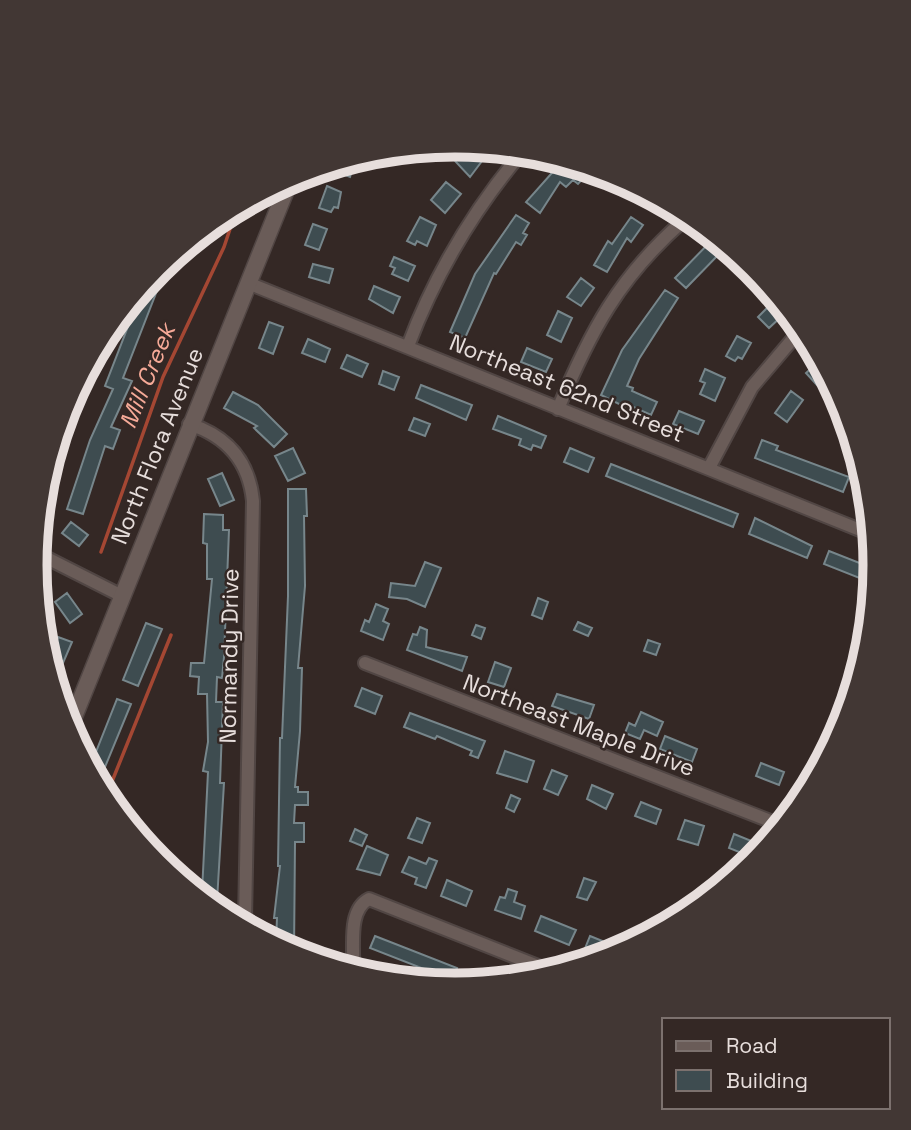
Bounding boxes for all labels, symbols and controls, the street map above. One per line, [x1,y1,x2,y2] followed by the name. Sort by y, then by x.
[112,316,183,433] water label: Mill Creek
[445,327,689,449] street label: Northeast 62nd Street
[104,343,210,549] street label: North Flora Avenue
[212,568,246,744] street label: Normandy Drive
[459,667,699,783] street label: Northeast Maple Drive
[662,1018,890,1109] legend
[726,1032,778,1059] text: Road
[726,1067,808,1094] text: Building

